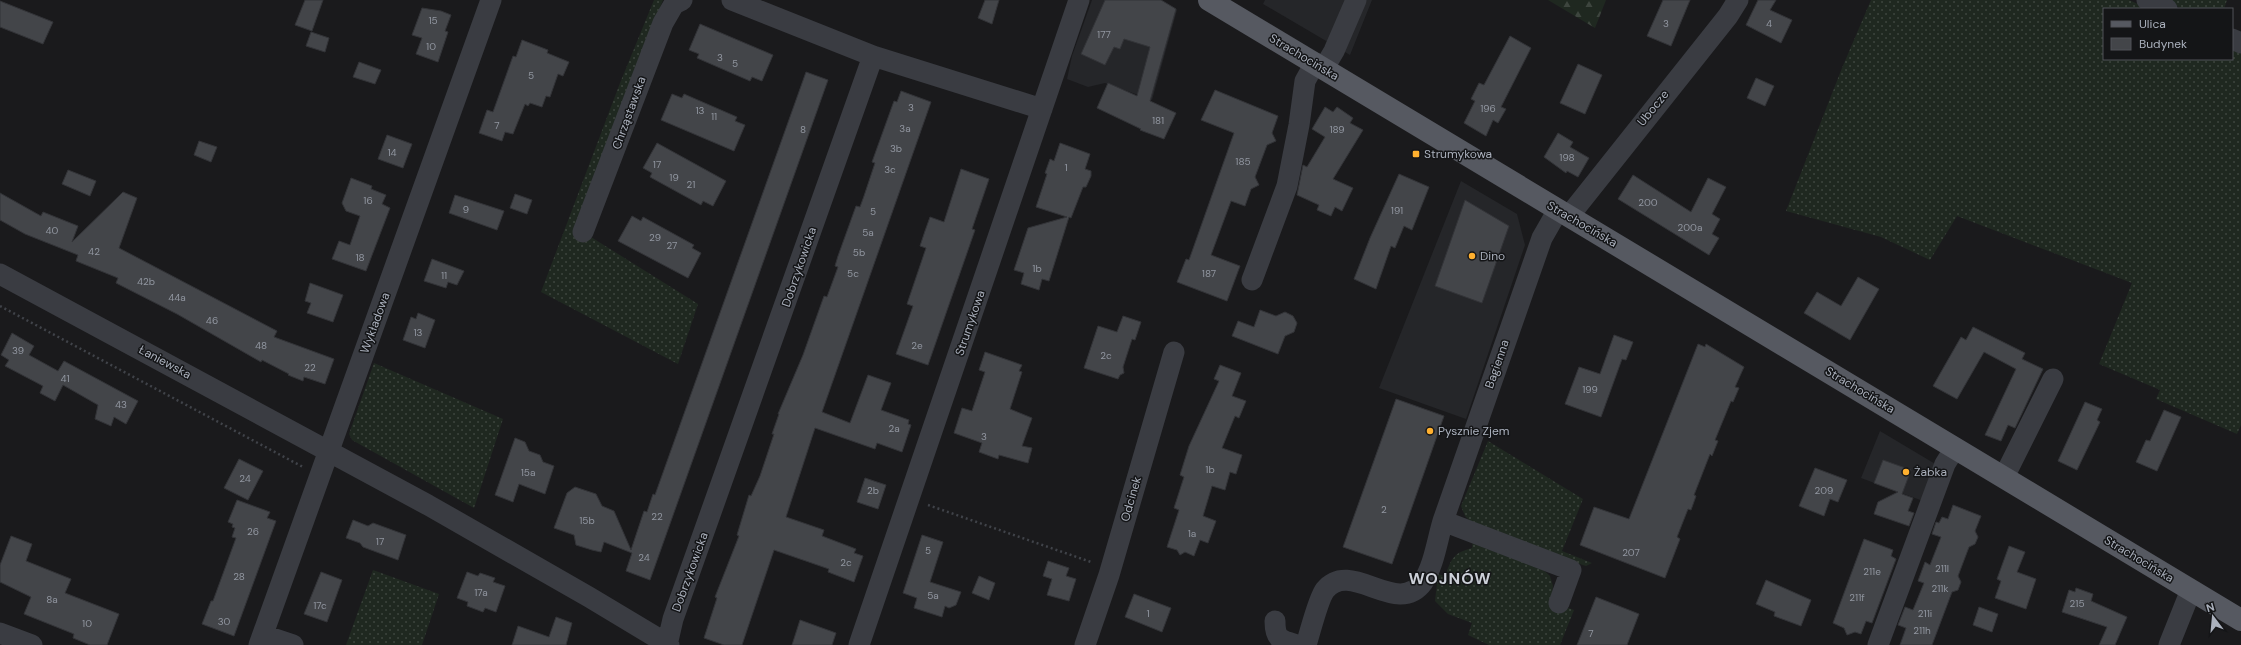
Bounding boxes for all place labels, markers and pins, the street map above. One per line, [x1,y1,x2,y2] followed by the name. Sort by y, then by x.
[1424,146,1492,162] place label: Strumykowa
[1411,149,1421,159] marker: Strumykowa
[1480,248,1505,264] place label: Dino
[1467,251,1477,261] marker: Dino
[1438,423,1510,439] place label: Pysznie Zjem
[1425,426,1435,436] marker: Pysznie Zjem
[1914,464,1947,480] place label: Żabka
[1901,467,1911,477] marker: Żabka

